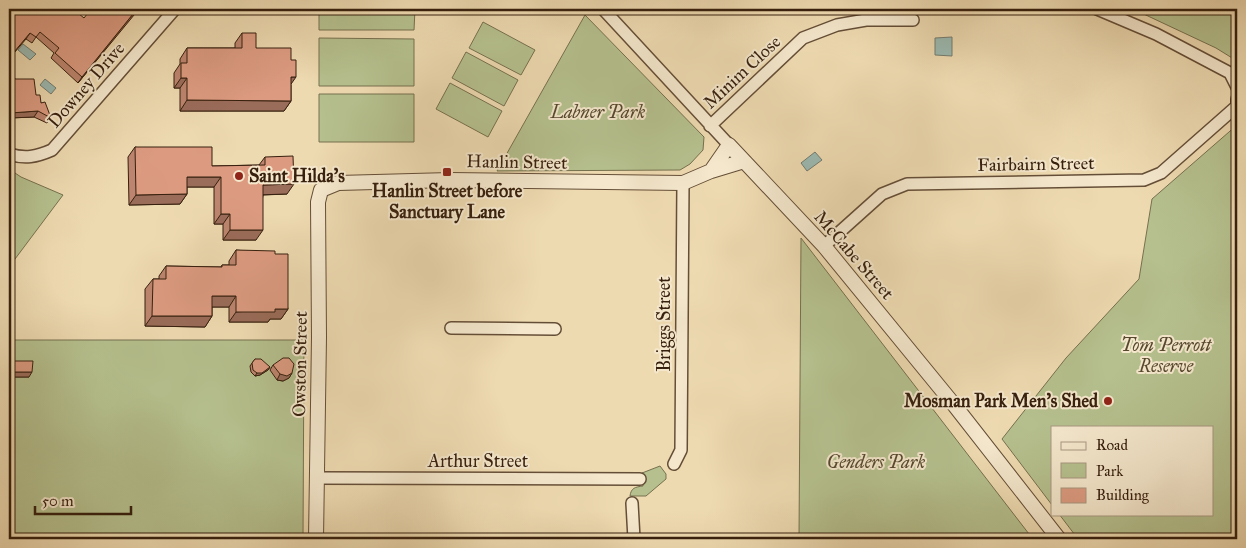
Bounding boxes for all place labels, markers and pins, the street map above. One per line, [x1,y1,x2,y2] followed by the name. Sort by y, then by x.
[249,165,345,187] place label: Saint Hilda's
[441,166,453,178] marker: Hanlin Street before Sanctuary Lane
[233,170,245,182] marker: Saint Hilda's
[372,180,523,224] place label: Hanlin Street before Sanctuary Lane
[904,390,1099,412] place label: Mosman Park Men's Shed
[1102,395,1114,407] marker: Mosman Park Men's Shed

